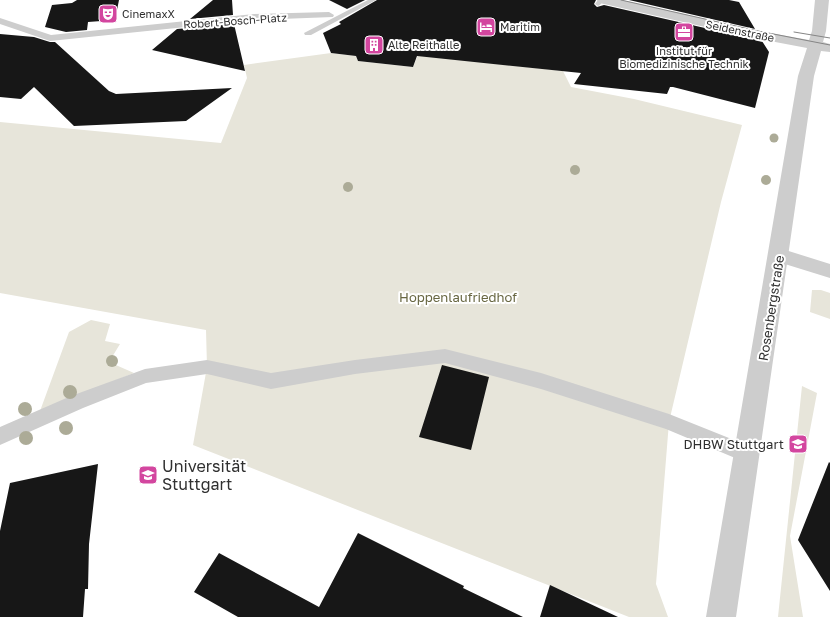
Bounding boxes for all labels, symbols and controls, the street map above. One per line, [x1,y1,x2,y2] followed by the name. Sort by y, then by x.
[97,3,119,25] theatre icon: CinemaxX
[122,7,175,20] place label: CinemaxX
[183,10,288,31] street label: Robert-Bosch-Platz
[475,16,497,38] hotel icon: Maritim
[705,17,776,44] street label: Seidenstraße
[500,20,540,33] place label: Maritim
[673,21,695,43] office icon: Institut für Biomedizinische Technik
[363,34,385,56] building icon: Alte Reithalle
[388,38,459,51] place label: Alte Reithalle
[619,44,749,70] place label: Institut für Biomedizinische Technik
[755,254,787,362] street label: Rosenbergstraße
[399,289,517,305] park label: Hoppenlaufriedhof
[787,433,809,455] school or university icon: DHBW Stuttgart
[683,436,784,452] place label: DHBW Stuttgart
[162,456,246,494] place label: Universität Stuttgart
[137,464,159,486] school or university icon: Universität Stuttgart

